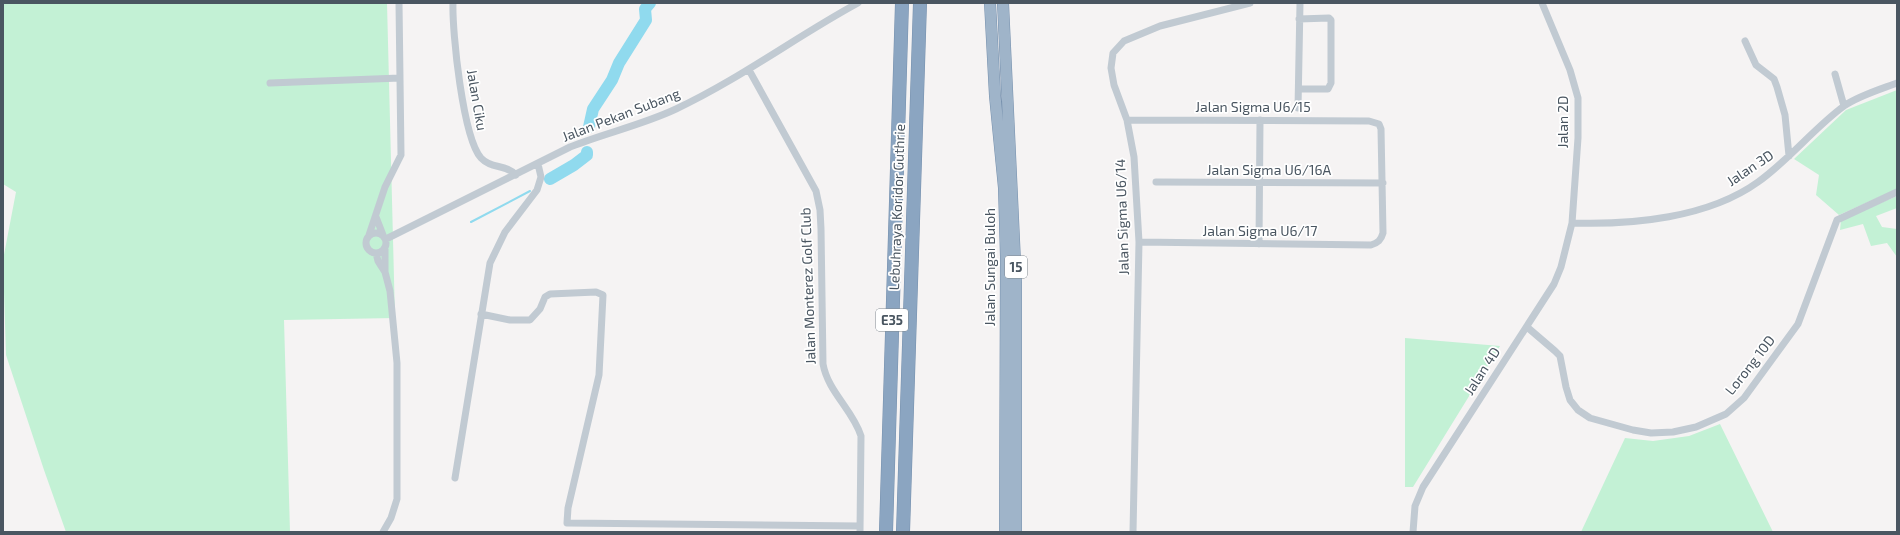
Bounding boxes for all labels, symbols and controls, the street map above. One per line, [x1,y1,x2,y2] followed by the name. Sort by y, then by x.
[464,68,491,132] street label: Jalan Ciku
[560,84,682,145] street label: Jalan Pekan Subang
[1554,96,1571,148] street label: Jalan 2D
[1195,98,1311,115] street label: Jalan Sigma U6/15
[885,123,908,291] street label: Lebuhraya Koridor Guthrie
[1723,146,1776,189] street label: Jalan 3D
[1111,158,1132,276] street label: Jalan Sigma U6/14
[1207,161,1332,178] street label: Jalan Sigma U6/16A
[796,207,819,365] street label: Jalan Monterez Golf Club
[981,208,998,326] street label: Jalan Sungai Buloh
[1202,222,1318,239] street label: Jalan Sigma U6/17
[1005,256,1027,278] road number: 15
[876,309,908,331] road number: E35
[1721,332,1778,398] street label: Lorong 10D
[1460,344,1503,398] street label: Jalan 4D

